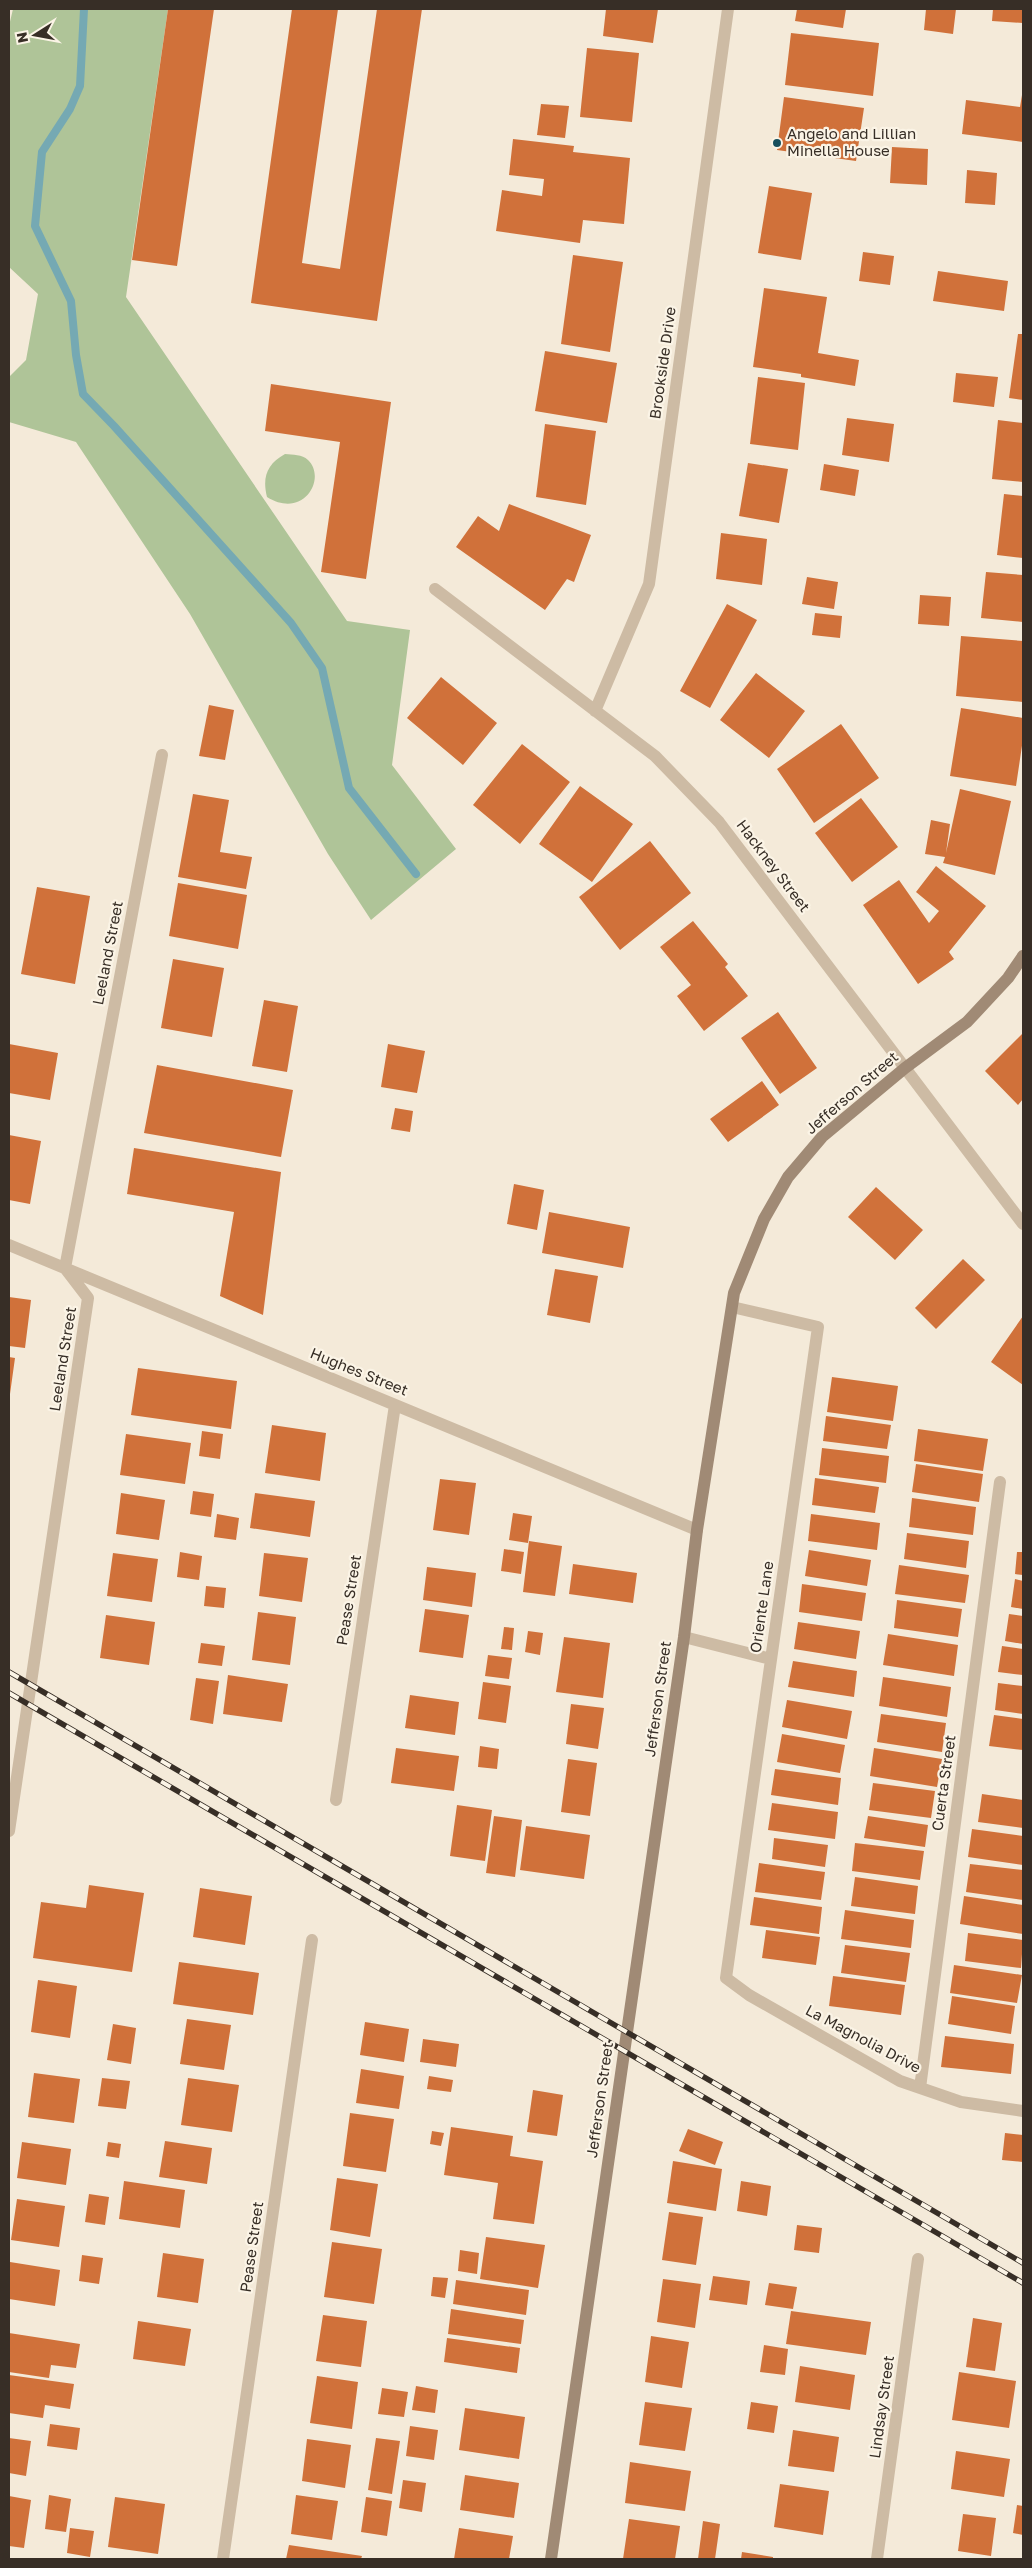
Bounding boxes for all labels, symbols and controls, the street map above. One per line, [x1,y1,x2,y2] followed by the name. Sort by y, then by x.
[10,10,60,60] north arrow
[12,31,31,44] text: N
[787,124,916,159] place label: Angelo and Lillian Minella House
[771,137,783,149] marker: Angelo and Lillian Minella House
[645,305,679,420] street label: Brookside Drive
[733,816,814,915] street label: Hackney Street
[88,899,126,1006] street label: Leeland Street
[801,1047,901,1137] street label: Jefferson Street
[45,1305,79,1412] street label: Leeland Street
[308,1343,411,1399] street label: Hughes Street
[332,1553,364,1647] street label: Pease Street
[746,1560,776,1654] street label: Oriente Lane
[640,1640,674,1758] street label: Jefferson Street
[927,1734,959,1832] street label: Cuerta Street
[803,2000,924,2076] street label: La Magnolia Drive
[582,2041,616,2159] street label: Jefferson Street
[236,2200,266,2293] street label: Pease Street
[865,2354,897,2459] street label: Lindsay Street

